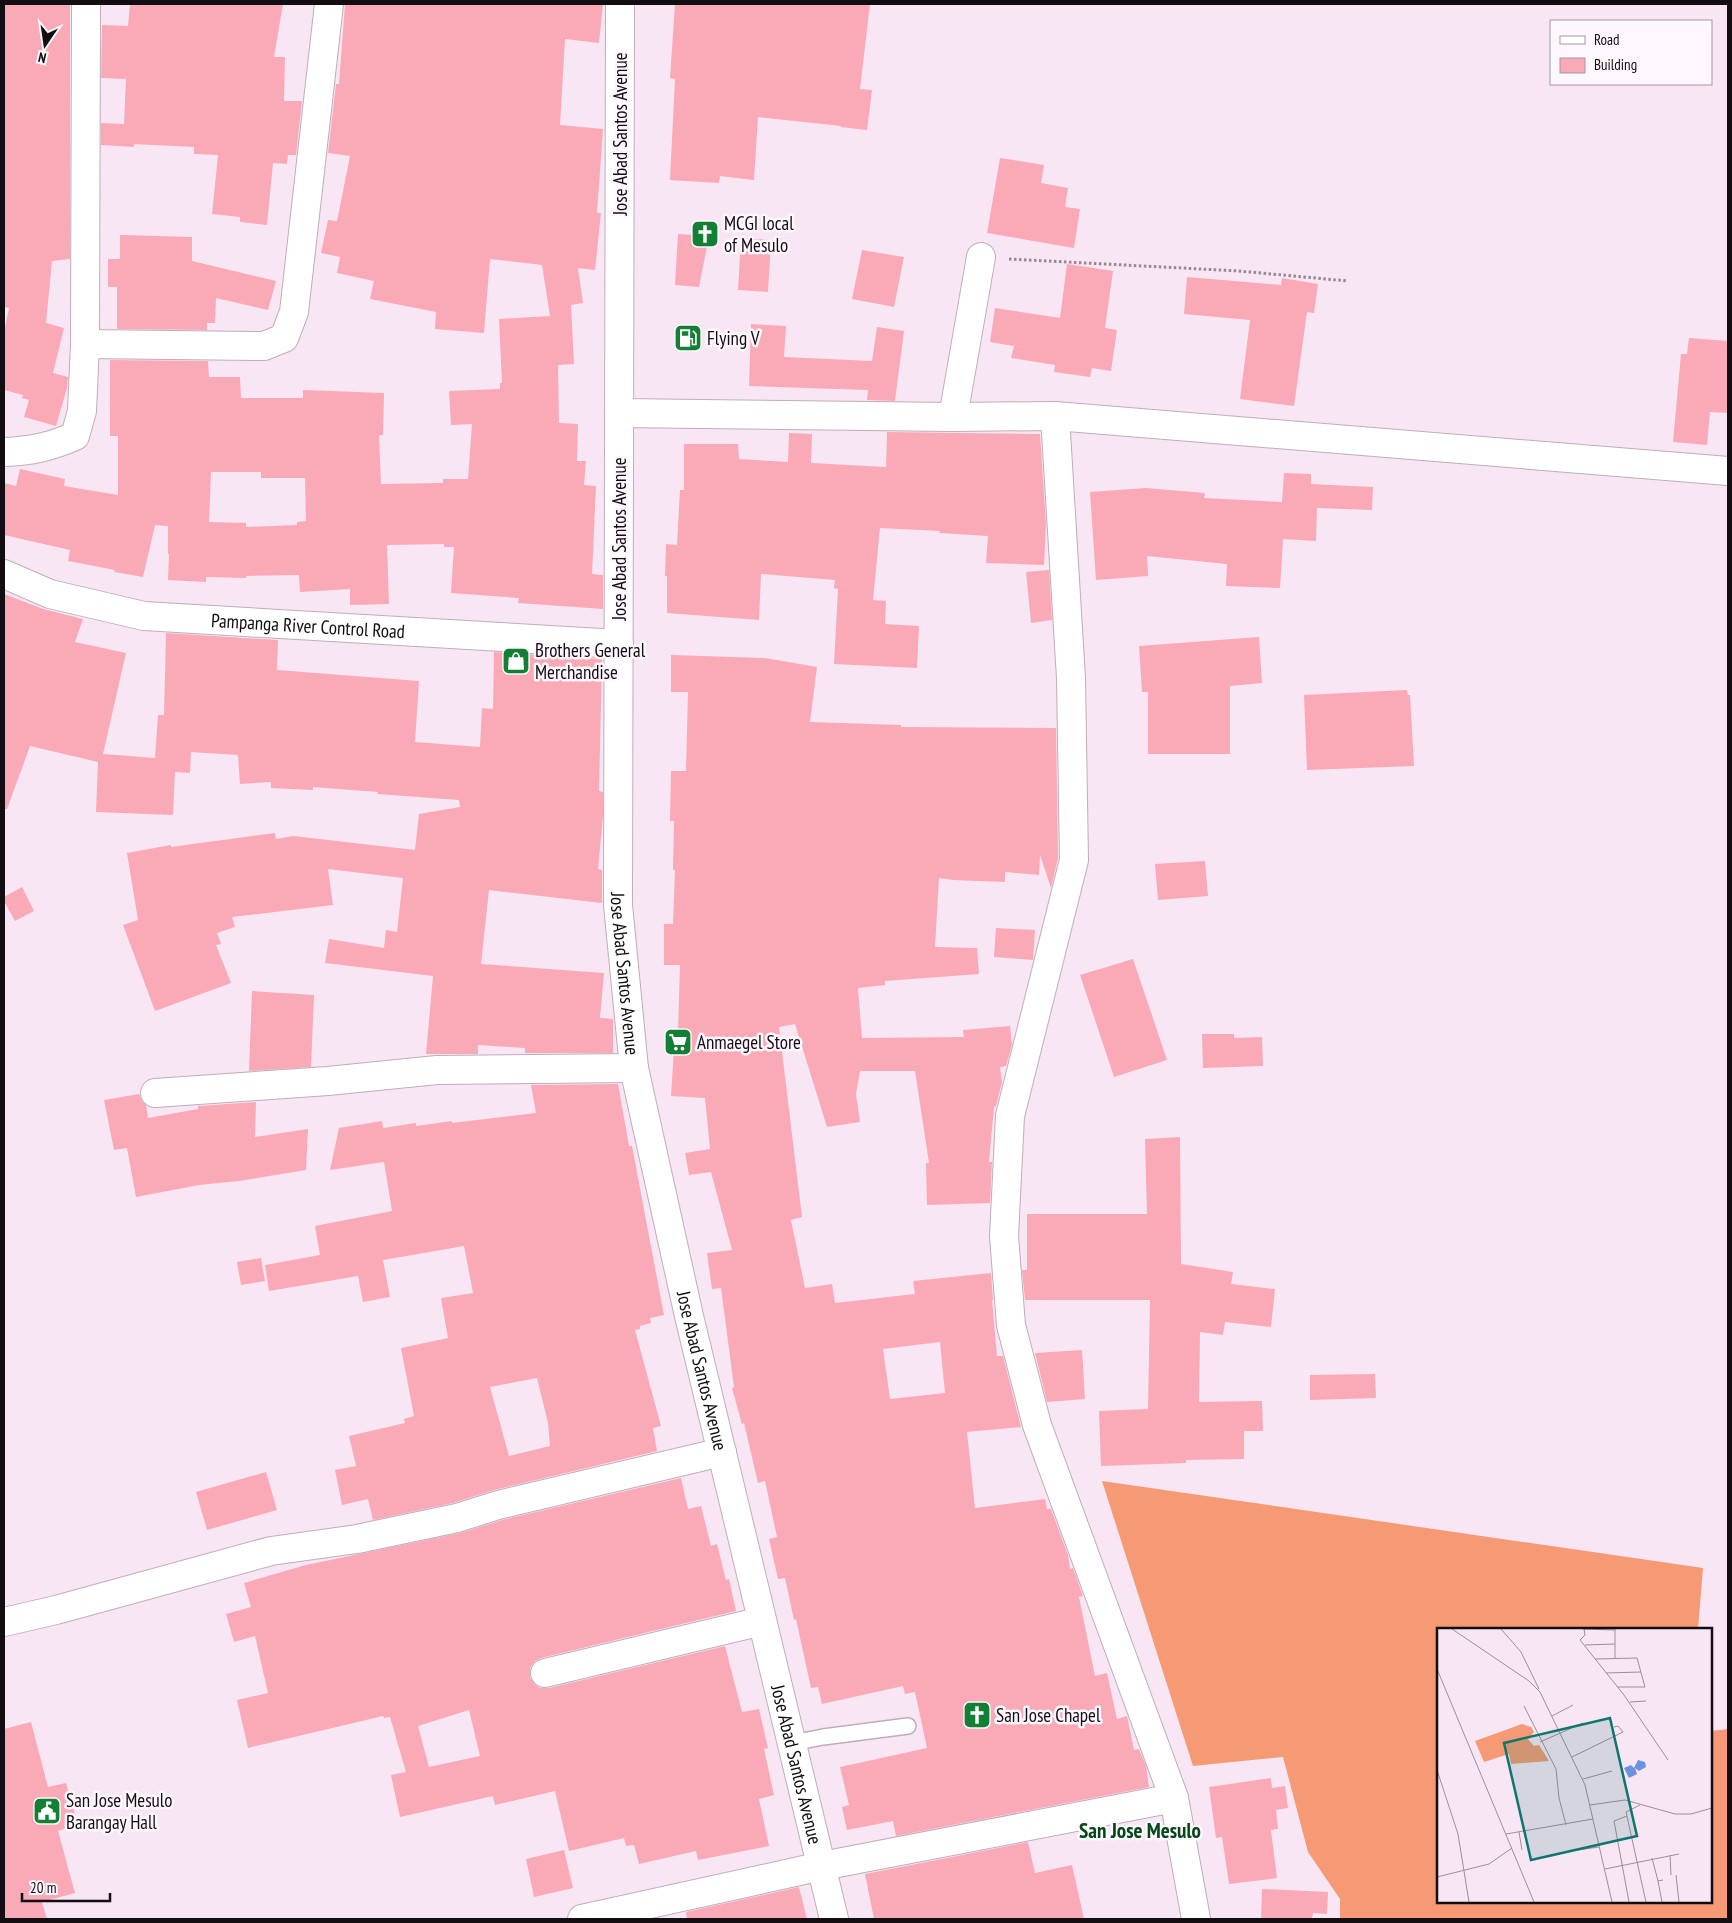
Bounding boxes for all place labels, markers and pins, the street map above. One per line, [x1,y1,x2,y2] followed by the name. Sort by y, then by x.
[724,211,794,257] place label: MCGI local of Mesulo
[690,219,720,249] church icon: MCGI local of Mesulo
[673,323,703,353] fuel station icon: Flying V
[707,326,760,350] place label: Flying V
[535,638,646,684] place label: Brothers General Merchandise
[501,646,531,676] shop icon: Brothers General Merchandise
[663,1027,693,1057] supermarket icon: Anmaegel Store
[697,1030,801,1054] place label: Anmaegel Store
[962,1700,992,1730] church icon: San Jose Chapel
[996,1703,1101,1727] place label: San Jose Chapel
[66,1788,172,1834] place label: San Jose Mesulo Barangay Hall
[32,1796,62,1826] public building icon: San Jose Mesulo Barangay Hall

